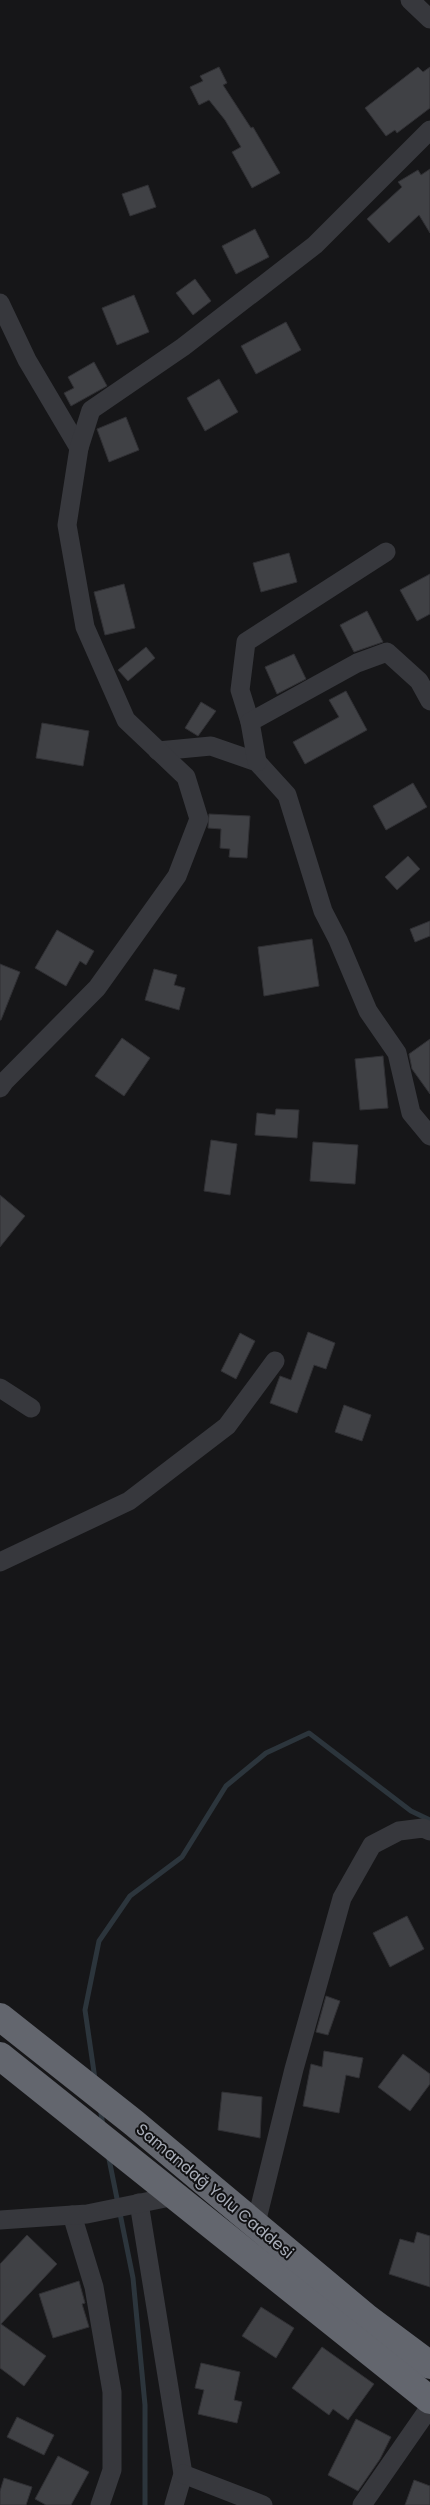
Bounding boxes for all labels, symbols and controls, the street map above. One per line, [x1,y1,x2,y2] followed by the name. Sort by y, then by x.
[131,2118,299,2264] street label: Samandağ Yolu Caddesi

